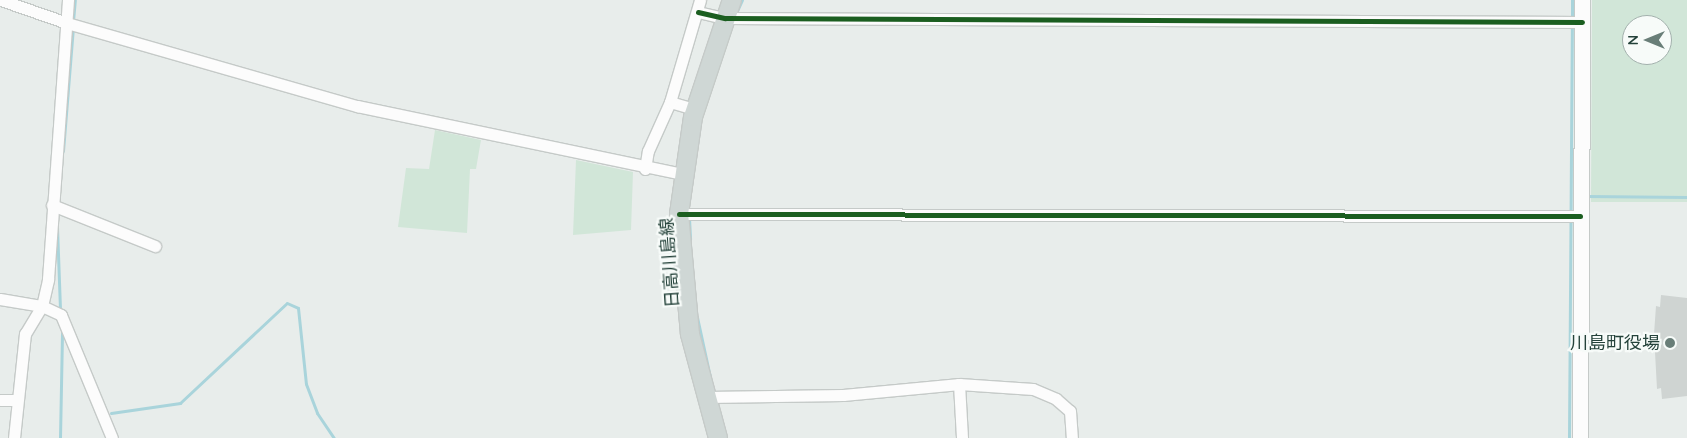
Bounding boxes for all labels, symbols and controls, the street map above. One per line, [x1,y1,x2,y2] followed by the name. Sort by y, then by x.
[1622,15,1672,65] north arrow
[1624,35,1642,45] text: N
[656,217,684,309] street label: 日高川島線
[1570,332,1660,354] place label: 川島町役場
[1664,337,1676,349] marker: 川島町役場

